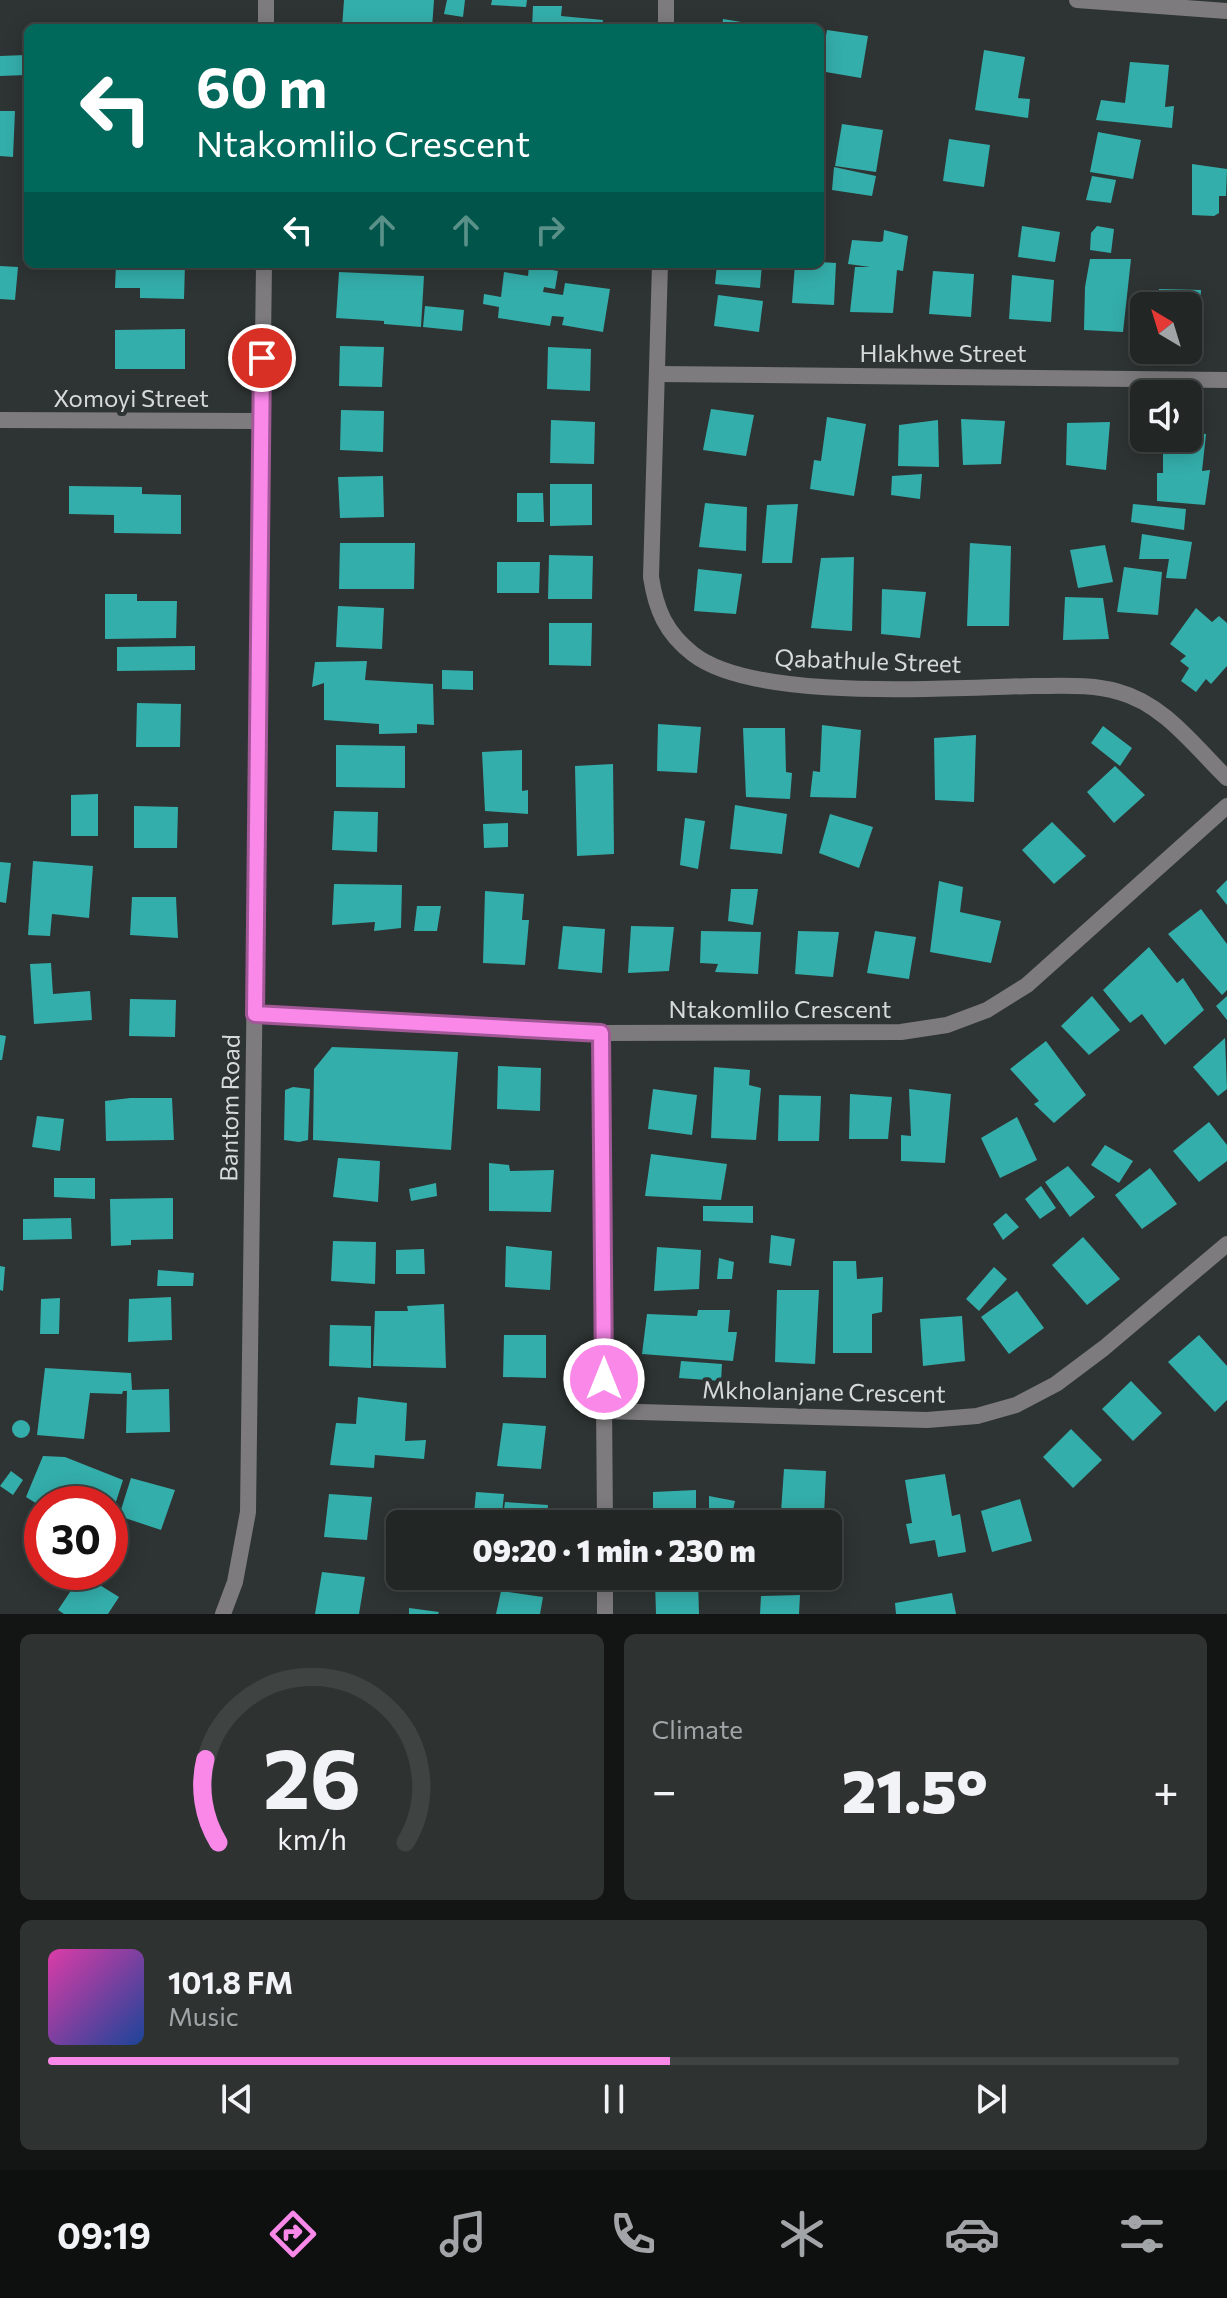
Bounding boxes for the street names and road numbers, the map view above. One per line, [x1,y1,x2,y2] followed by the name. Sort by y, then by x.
[859,338,1027,367] street label: Hlakhwe Street
[53,383,209,412] street label: Xomoyi Street
[774,642,962,678] street label: Qabathule Street
[669,994,892,1023] street label: Ntakomlilo Crescent
[213,1034,245,1182] street label: Bantom Road
[702,1374,946,1408] street label: Mkholanjane Crescent

